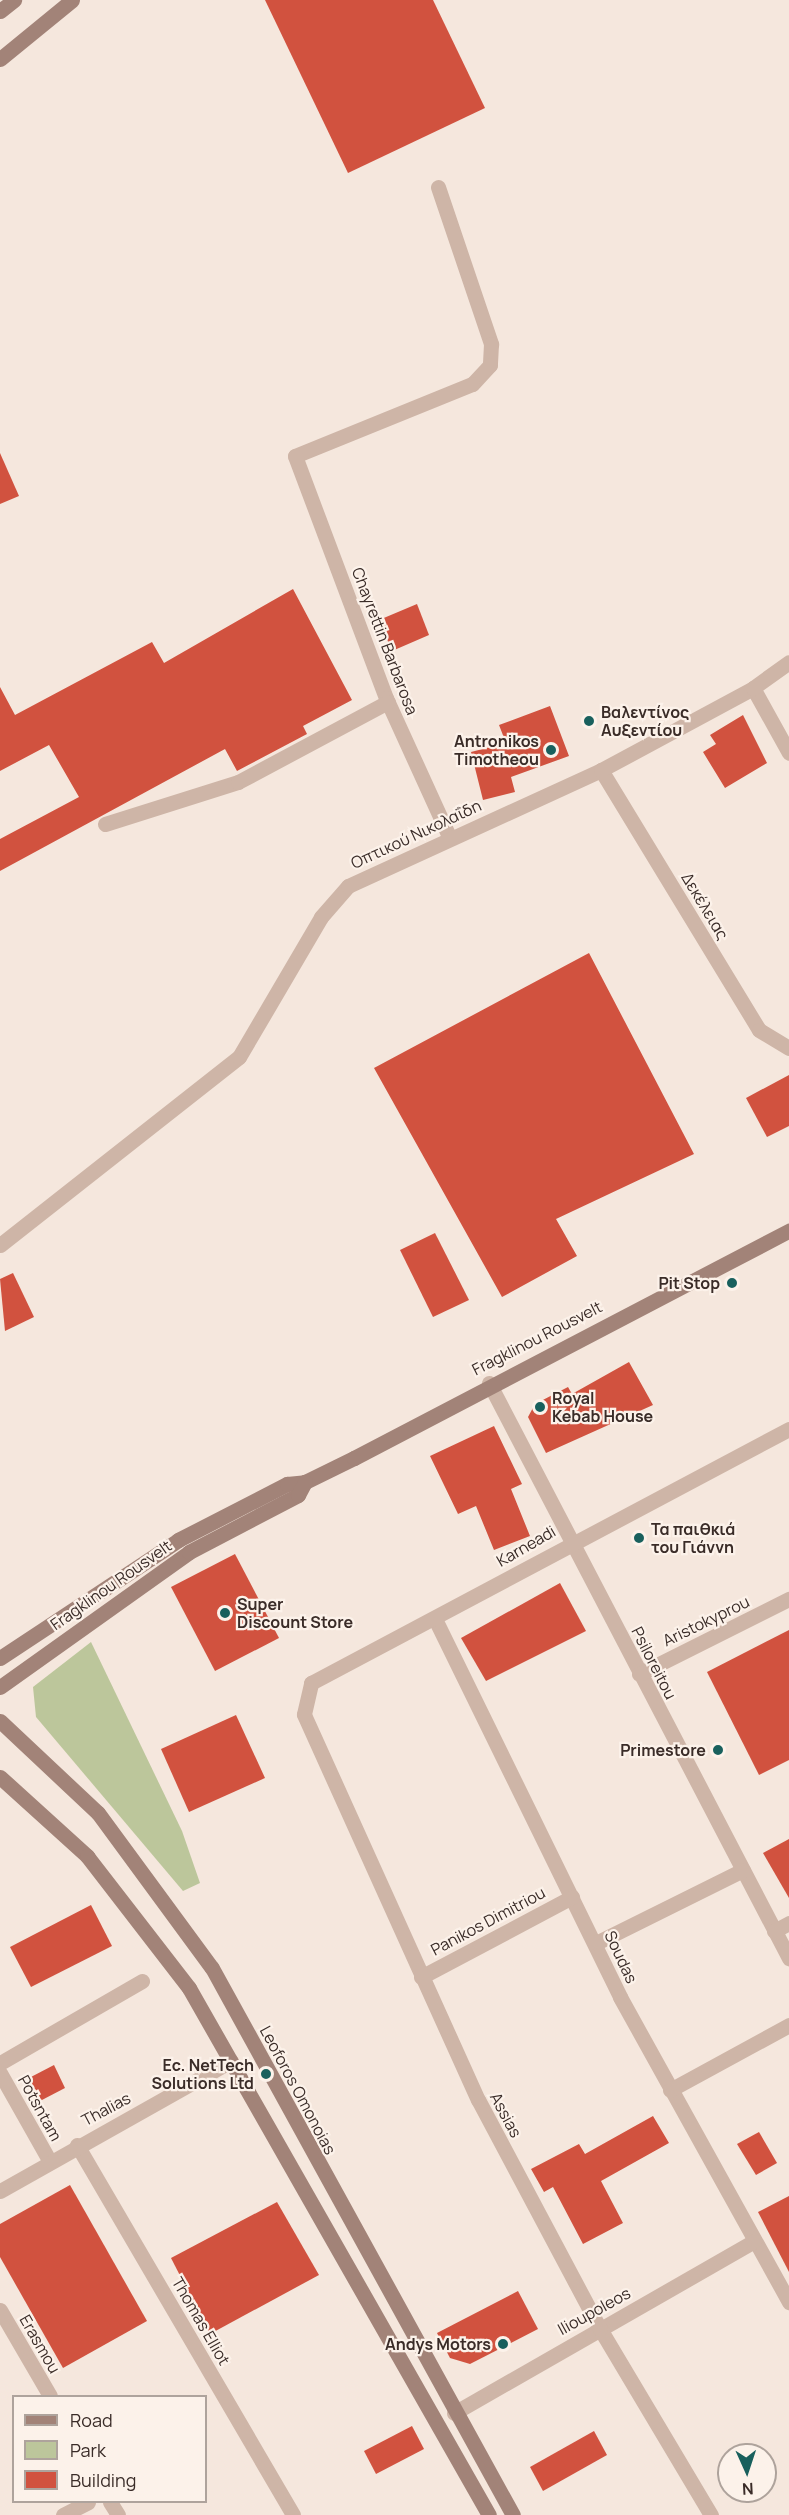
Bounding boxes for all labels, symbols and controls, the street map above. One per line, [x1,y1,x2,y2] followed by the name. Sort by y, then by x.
[348,565,422,717] street label: Chayrettin Barbarosa
[601,702,689,740] place label: Βαλεντίνος Αυξεντίου
[582,714,596,728] marker: Βαλεντίνος Αυξεντίου
[454,731,539,769] place label: Antronikos Timotheou
[544,743,558,757] marker: Antronikos Timotheou
[348,795,484,873] street label: Οπτικού Νικολαΐδη
[678,869,732,943] street label: Δεκέλειας
[658,1273,720,1293] place label: Pit Stop
[725,1276,739,1290] marker: Pit Stop
[469,1297,605,1379] street label: Fragklinou Rousvelt
[552,1388,653,1426] place label: Royal Kebab House
[533,1400,547,1414] marker: Royal Kebab House
[651,1519,735,1557] place label: Τα παιθκιά του Γιάννη
[493,1521,559,1571] street label: Karneadi
[632,1531,646,1545] marker: Τα παιθκιά του Γιάννη
[47,1536,175,1634] street label: Fragklinou Rousvelt
[660,1592,752,1650] street label: Aristokyprou
[237,1594,353,1632] place label: Super Discount Store
[218,1606,232,1620] marker: Super Discount Store
[628,1624,680,1702] street label: Psiloreitou
[620,1740,706,1760] place label: Primestore
[711,1743,725,1757] marker: Primestore
[427,1883,549,1959] street label: Panikos Dimitriou
[601,1928,641,1986] street label: Soudas
[256,2022,340,2158] street label: Leoforos Omonoias
[151,2055,254,2093] place label: Ec. NetTech Solutions Ltd
[259,2067,273,2081] marker: Ec. NetTech Solutions Ltd
[14,2072,66,2144] street label: Potsntam
[78,2088,134,2130] street label: Thalias
[486,2089,526,2141] street label: Assias
[168,2273,234,2369] street label: Thomas Elliot
[554,2283,634,2339] street label: Ilioupoleos
[16,2311,64,2377] street label: Erasmou
[385,2334,491,2354] place label: Andys Motors
[496,2337,510,2351] marker: Andys Motors
[12,2395,207,2503] legend
[70,2408,113,2432] text: Road
[70,2438,106,2462] text: Park
[717,2443,777,2503] north arrow
[70,2468,136,2492] text: Building
[742,2478,754,2500] text: N

